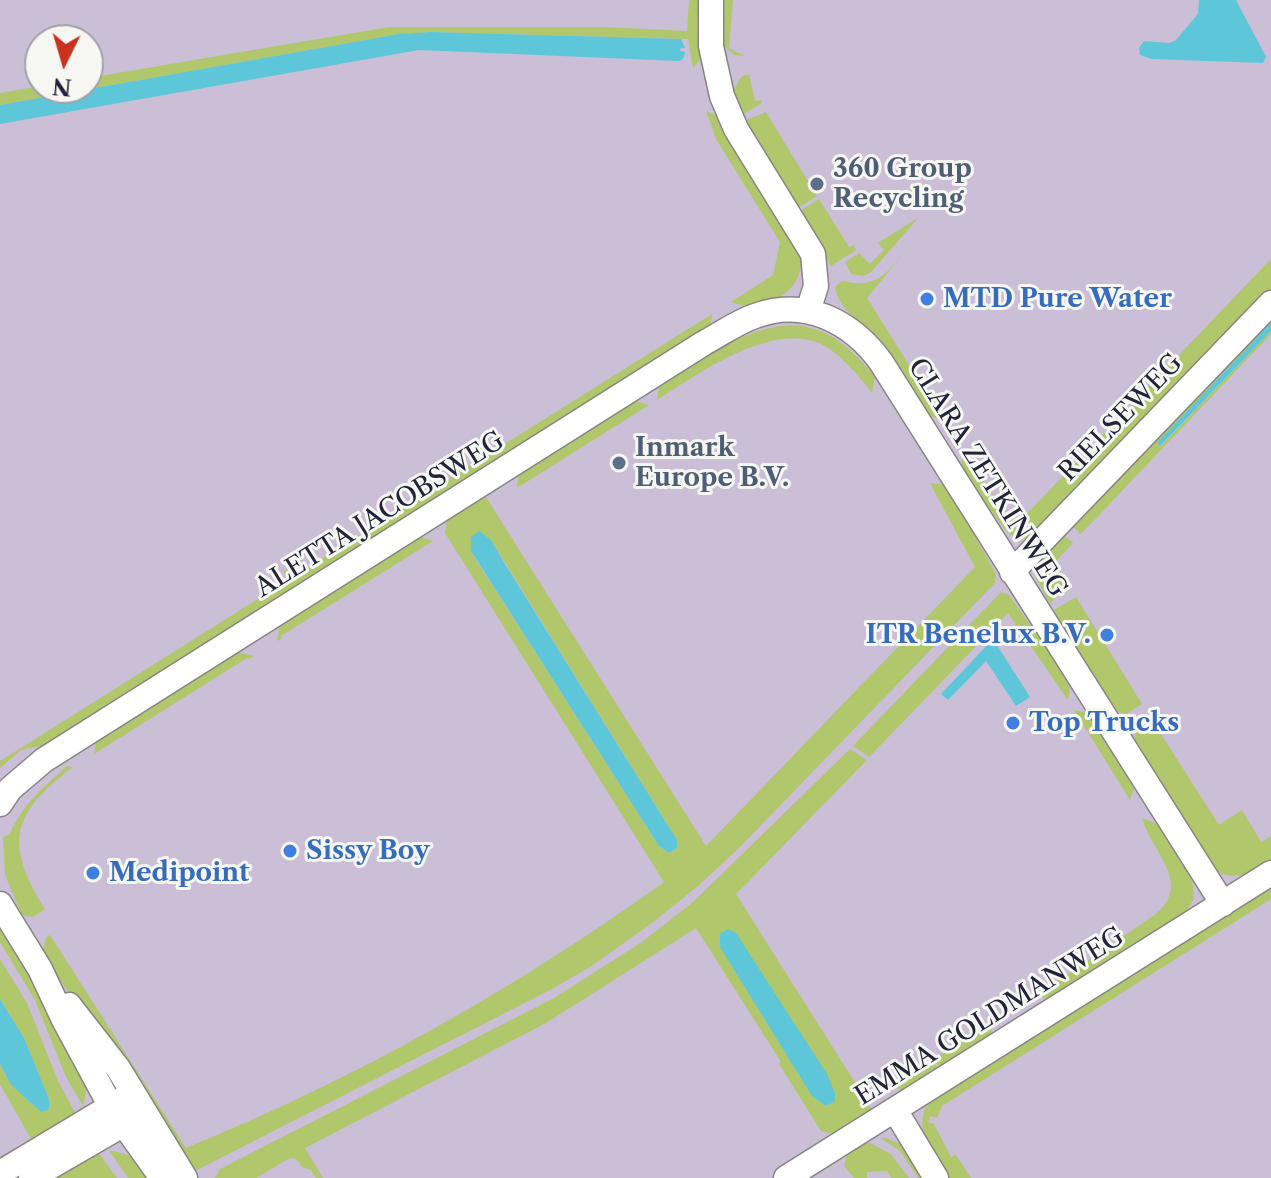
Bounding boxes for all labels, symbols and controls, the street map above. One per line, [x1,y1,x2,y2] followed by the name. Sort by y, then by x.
[24,24,104,104] north arrow
[51,72,73,101] text: N
[833,153,972,214] place label: 360 Group Recycling
[808,175,826,193] marker: 360 Group Recycling
[943,283,1172,315] place label: MTD Pure Water
[918,290,936,308] marker: MTD Pure Water
[1053,348,1189,488] street label: RIELSEWEG
[901,353,1073,603] street label: CLARA ZETKINWEG
[250,426,510,604] street label: ALETTA JACOBSWEG
[635,432,789,494] place label: Inmark Europe B.V.
[610,454,628,472] marker: Inmark Europe B.V.
[866,619,1091,651] place label: ITR Benelux B.V.
[1098,626,1116,644] marker: ITR Benelux B.V.
[1029,707,1179,739] place label: Top Trucks
[1004,714,1022,732] marker: Top Trucks
[306,835,430,867] place label: Sissy Boy
[281,842,299,860] marker: Sissy Boy
[109,857,250,889] place label: Medipoint
[84,864,102,882] marker: Medipoint
[850,921,1130,1113] street label: EMMA GOLDMANWEG

